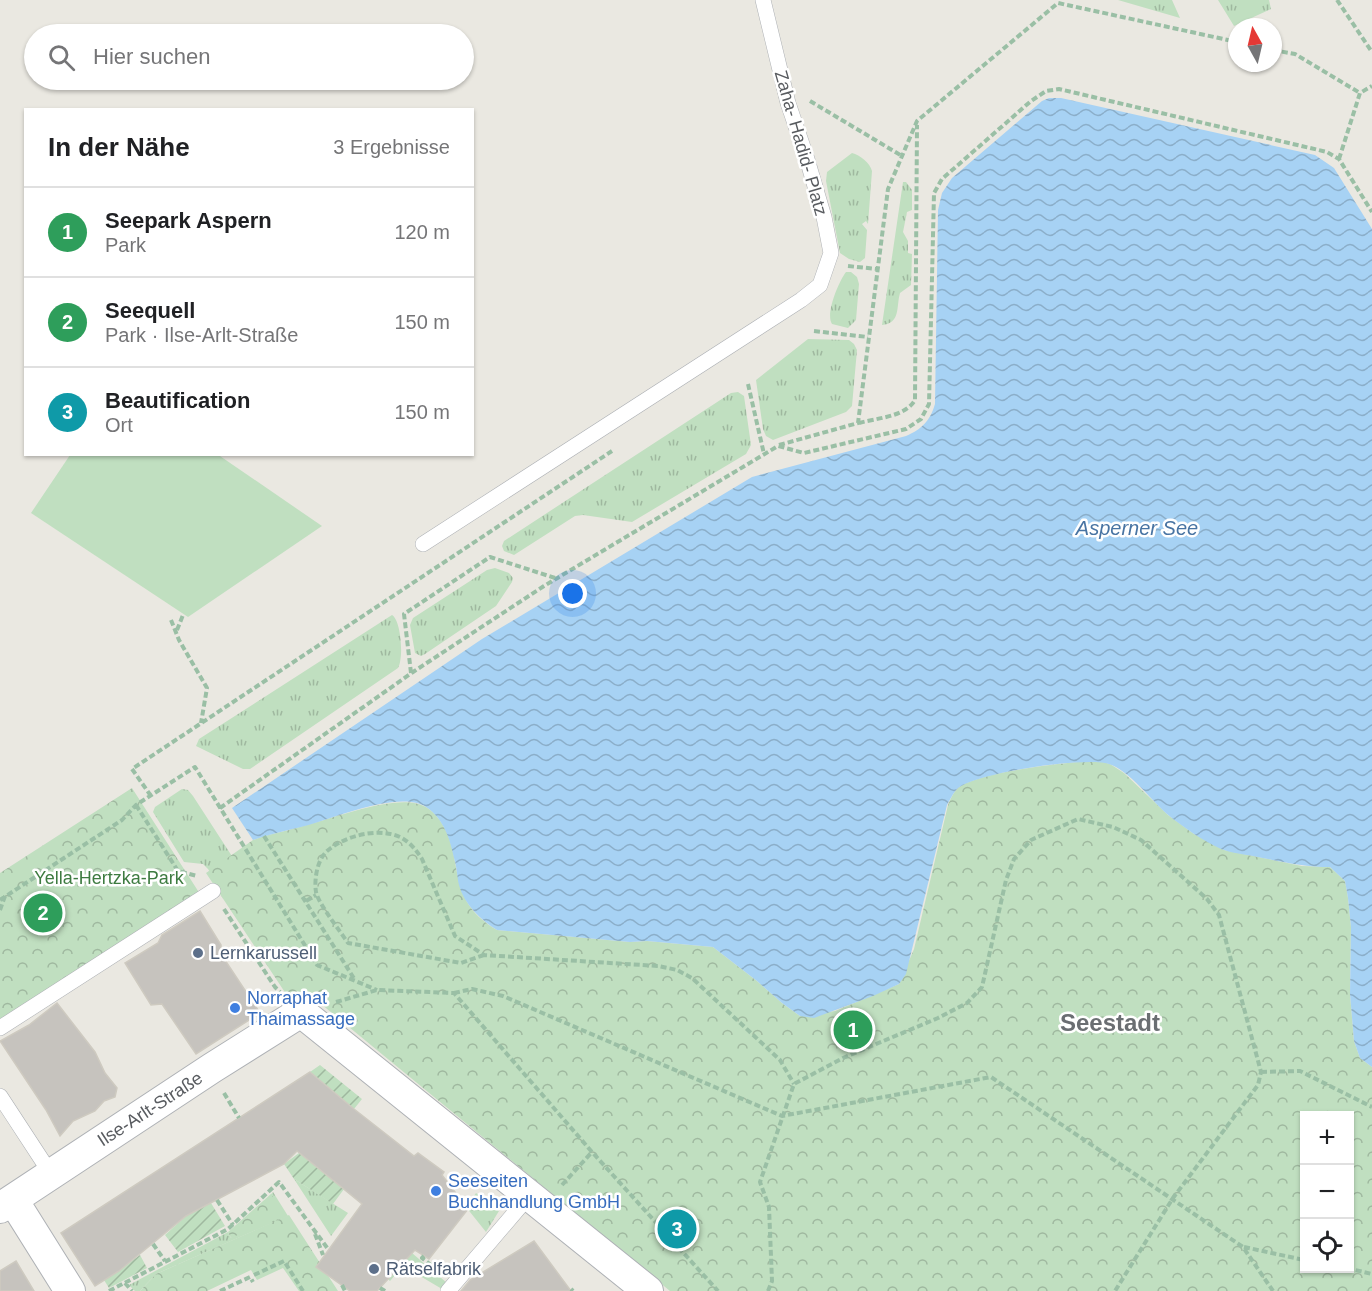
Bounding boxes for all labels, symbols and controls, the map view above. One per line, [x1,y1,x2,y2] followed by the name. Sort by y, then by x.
[1228,18,1282,72] north arrow
[24,24,474,90] search box
[45,41,78,74] icon: search
[93,44,210,69] text: Hier suchen
[771,68,831,218] street label: Zaha- Hadid- Platz
[48,132,190,162] text: In der Nähe
[333,136,450,158] text: 3 Ergebnisse
[105,208,272,233] text: Seepark Aspern
[62,221,73,243] text: 1
[394,221,450,243] text: 120 m
[105,234,146,256] text: Park
[105,298,195,323] text: Seequell
[62,311,73,333] text: 2
[394,311,450,333] text: 150 m
[105,324,298,346] text: Park · Ilse-Arlt-Straße
[105,388,250,413] text: Beautification
[62,401,73,423] text: 3
[394,401,450,423] text: 150 m
[105,414,133,436] text: Ort
[1075,517,1198,539] water label: Asperner See
[558,579,587,608] your location
[34,868,185,888] park label: Yella-Hertzka-Park
[24,890,63,936] pin: 2
[210,943,317,963] place label: Lernkarussell
[191,946,205,960] marker: Lernkarussell
[247,988,355,1029] place label: Norraphat Thaimassage
[228,1001,242,1015] marker: Norraphat Thaimassage
[834,1008,872,1052] pin: 1
[1060,1009,1160,1036] district label: Seestadt
[94,1068,206,1150] street label: Ilse-Arlt-Straße
[1300,1111,1354,1273] map controls
[1300,1111,1354,1165] button: +
[1300,1165,1354,1219] button: −
[448,1171,620,1212] place label: Seeseiten Buchhandlung GmbH
[429,1184,443,1198] marker: Seeseiten Buchhandlung GmbH
[658,1206,696,1252] pin: 3
[1300,1219,1354,1273] button: locate
[386,1259,482,1279] place label: Rätselfabrik
[367,1262,381,1276] marker: Rätselfabrik

